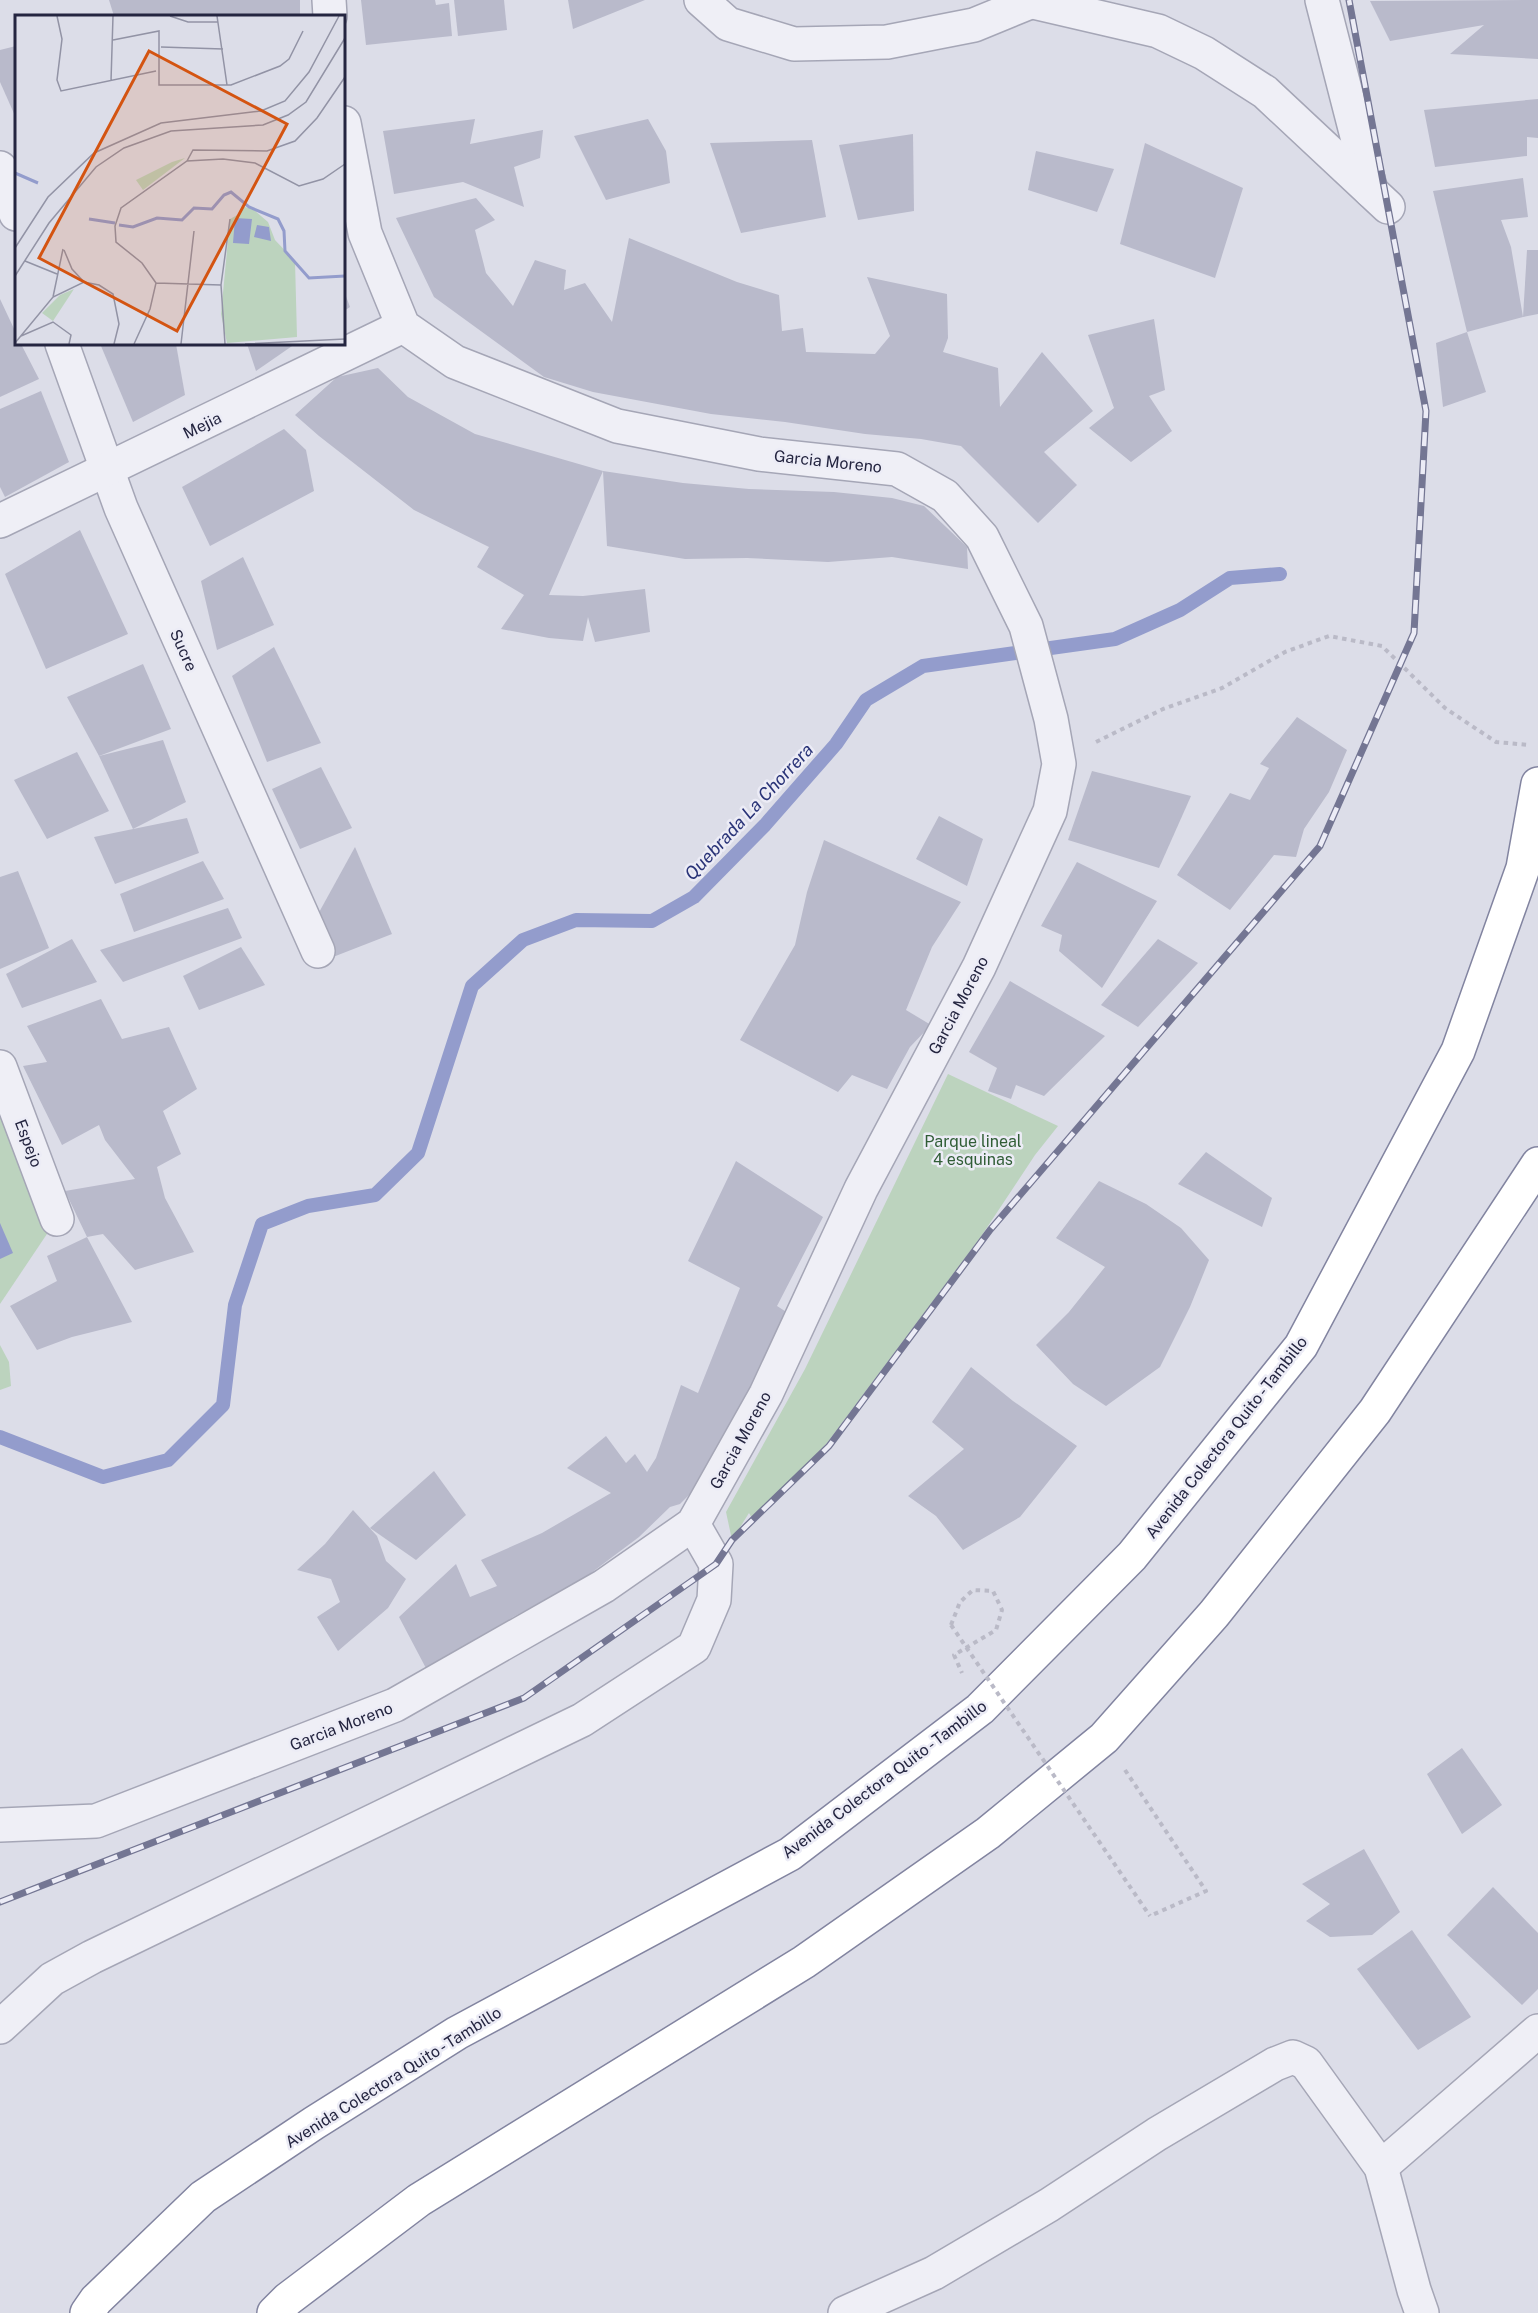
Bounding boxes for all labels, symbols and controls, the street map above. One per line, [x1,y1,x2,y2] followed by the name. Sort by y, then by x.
[15,15,345,345] inset map
[180,408,224,443] street label: Mejia
[773,446,883,477] street label: Garcia Moreno
[166,626,201,674] street label: Sucre
[680,739,817,884] water label: Quebrada La Chorrera
[925,953,992,1058] street label: Garcia Moreno
[11,1117,46,1170] street label: Espejo
[924,1132,1022,1169] park label: Parque lineal 4 esquinas
[1142,1333,1311,1542] street label: Avenida Colectora Quito - Tambillo
[706,1388,775,1492] street label: Garcia Moreno
[778,1696,990,1863] street label: Avenida Colectora Quito - Tambillo
[287,1698,395,1755] street label: Garcia Moreno
[282,2003,505,2152] street label: Avenida Colectora Quito - Tambillo

